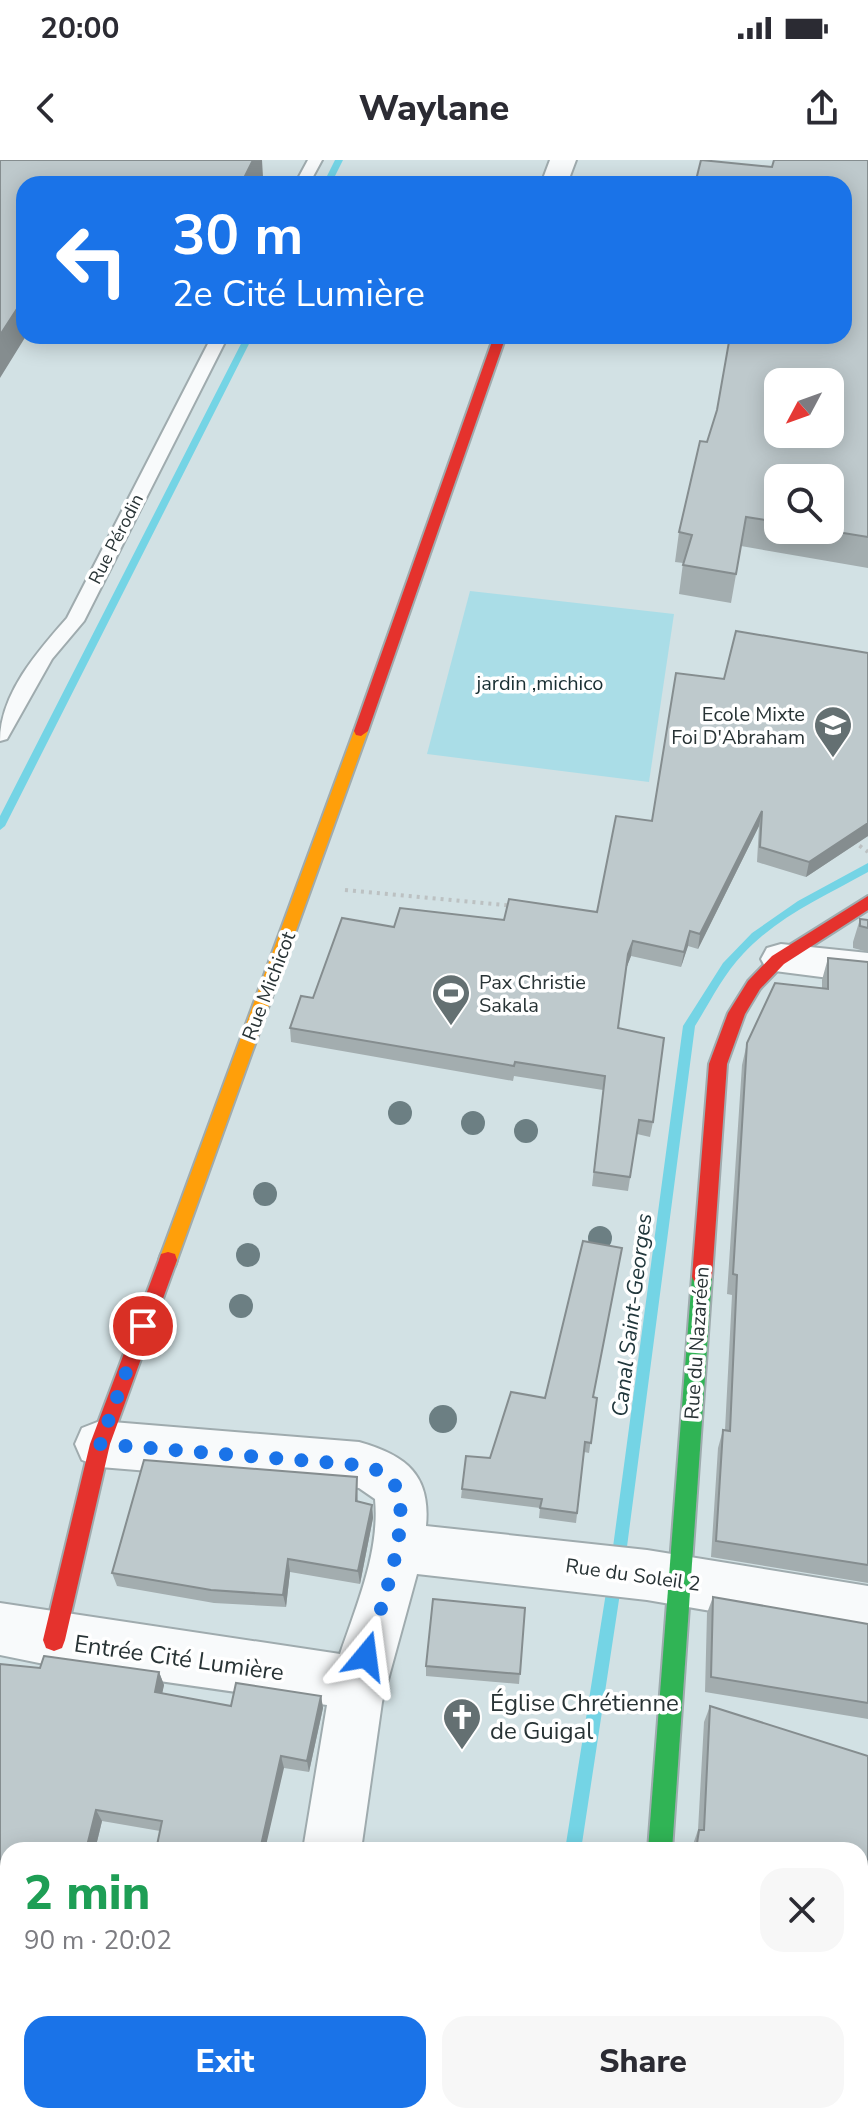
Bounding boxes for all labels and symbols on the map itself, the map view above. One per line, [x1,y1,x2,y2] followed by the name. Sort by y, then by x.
[764,368,844,448] north arrow
[83,490,149,588] street label: Rue Pérodin
[475,670,603,697] park label: jardin ,michico
[671,701,805,751] place label: Ecole Mixte Foi D'Abraham
[812,704,854,759] school or university icon: Ecole Mixte Foi D'Abraham
[236,927,302,1044] street label: Rue Michicot
[479,969,586,1019] place label: Pax Christie Sakala
[430,972,472,1027] sports icon: Pax Christie Sakala
[605,1212,659,1418] water label: Canal Saint-Georges
[678,1266,716,1420] street label: Rue du Nazaréen
[109,1292,177,1360] pin
[564,1552,702,1598] street label: Rue du Soleil 2
[324,1614,408,1698] position arrow
[72,1627,286,1689] street label: Entrée Cité Lumière
[490,1687,679,1747] place label: Église Chrétienne de Guigal
[441,1696,483,1751] church icon: Église Chrétienne de Guigal

